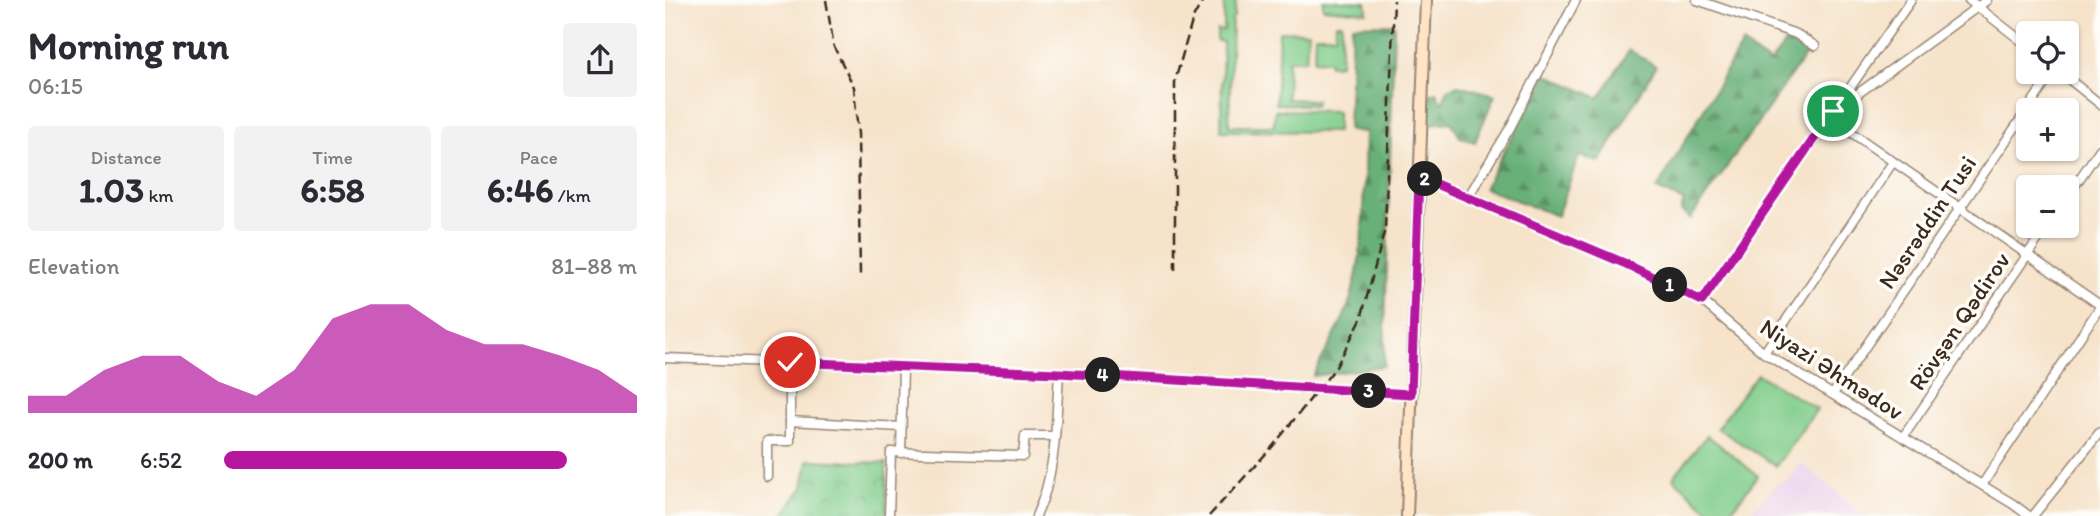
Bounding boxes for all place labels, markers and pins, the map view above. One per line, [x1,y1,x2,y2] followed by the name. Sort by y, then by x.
[1803,81,1863,141] pin
[1407,162,1443,196] pin: 2
[1653,268,1688,302] pin: 1
[760,332,820,392] pin
[1085,358,1121,392] pin: 4
[1351,374,1387,408] pin: 3

